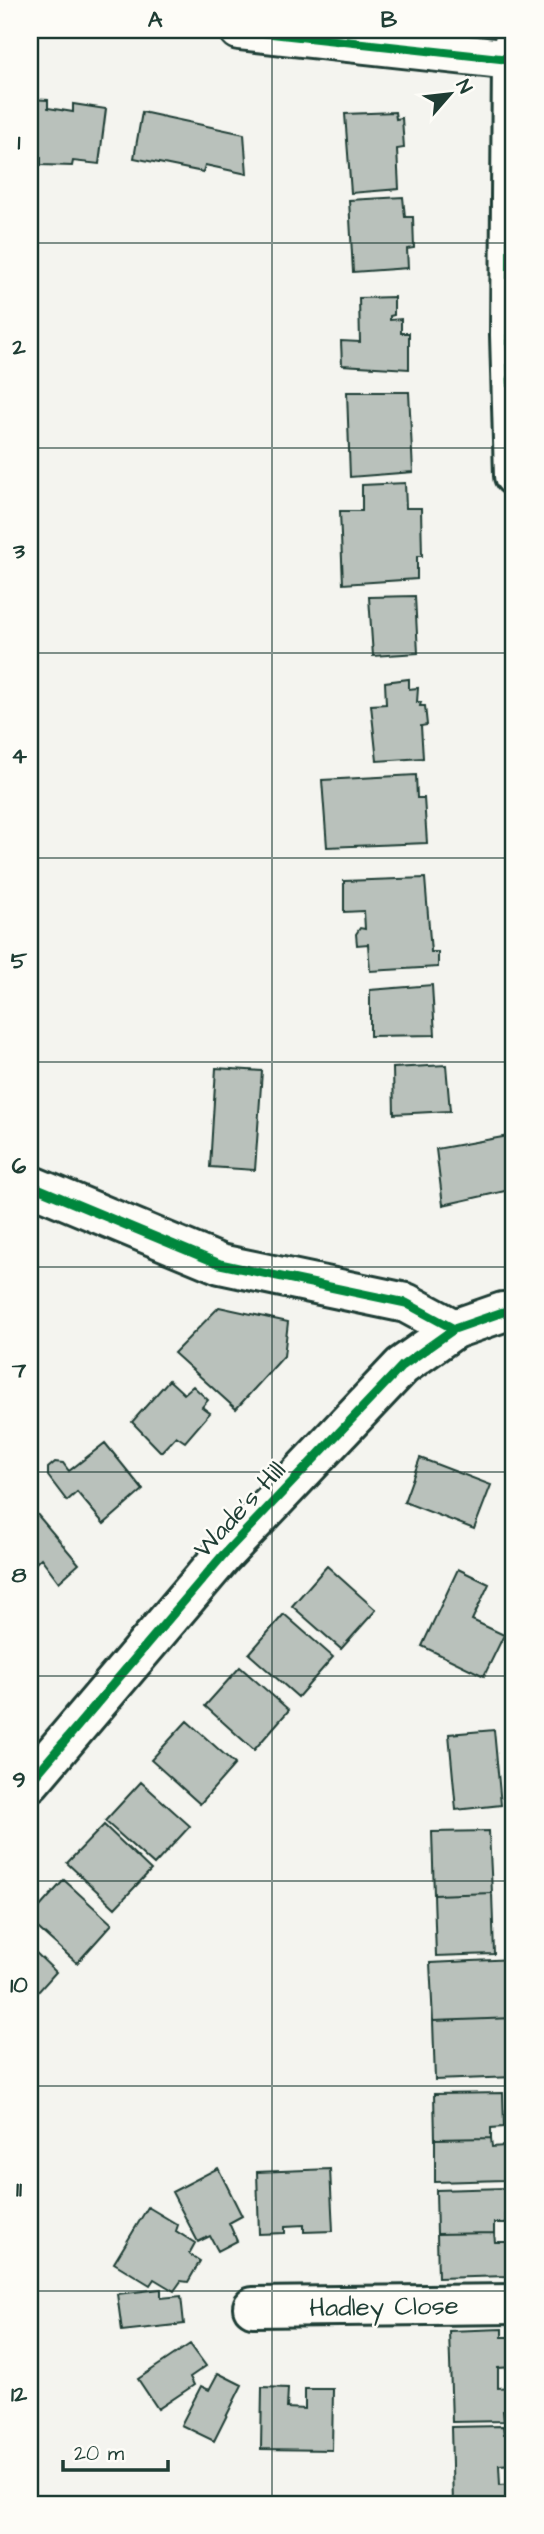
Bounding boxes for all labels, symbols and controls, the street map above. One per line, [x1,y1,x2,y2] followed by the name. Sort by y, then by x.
[148,4,163,36] text: A
[381,4,398,36] text: B
[414,60,484,130] north arrow
[449,75,478,98] text: N
[18,126,21,158] text: 1
[11,331,26,363] text: 2
[12,535,25,567] text: 3
[11,740,27,772] text: 4
[11,945,28,977] text: 5
[12,1150,27,1182] text: 6
[11,1354,27,1386] text: 7
[185,1453,294,1566] street label: Wade's Hill
[12,1559,27,1591] text: 8
[12,1764,26,1796] text: 9
[10,1969,28,2001] text: 10
[16,2173,22,2205] text: 11
[309,2288,459,2328] street label: Hadley Close
[11,2378,28,2410] text: 12
[63,2429,168,2473] scale bar
[74,2439,125,2468] text: 20 m

